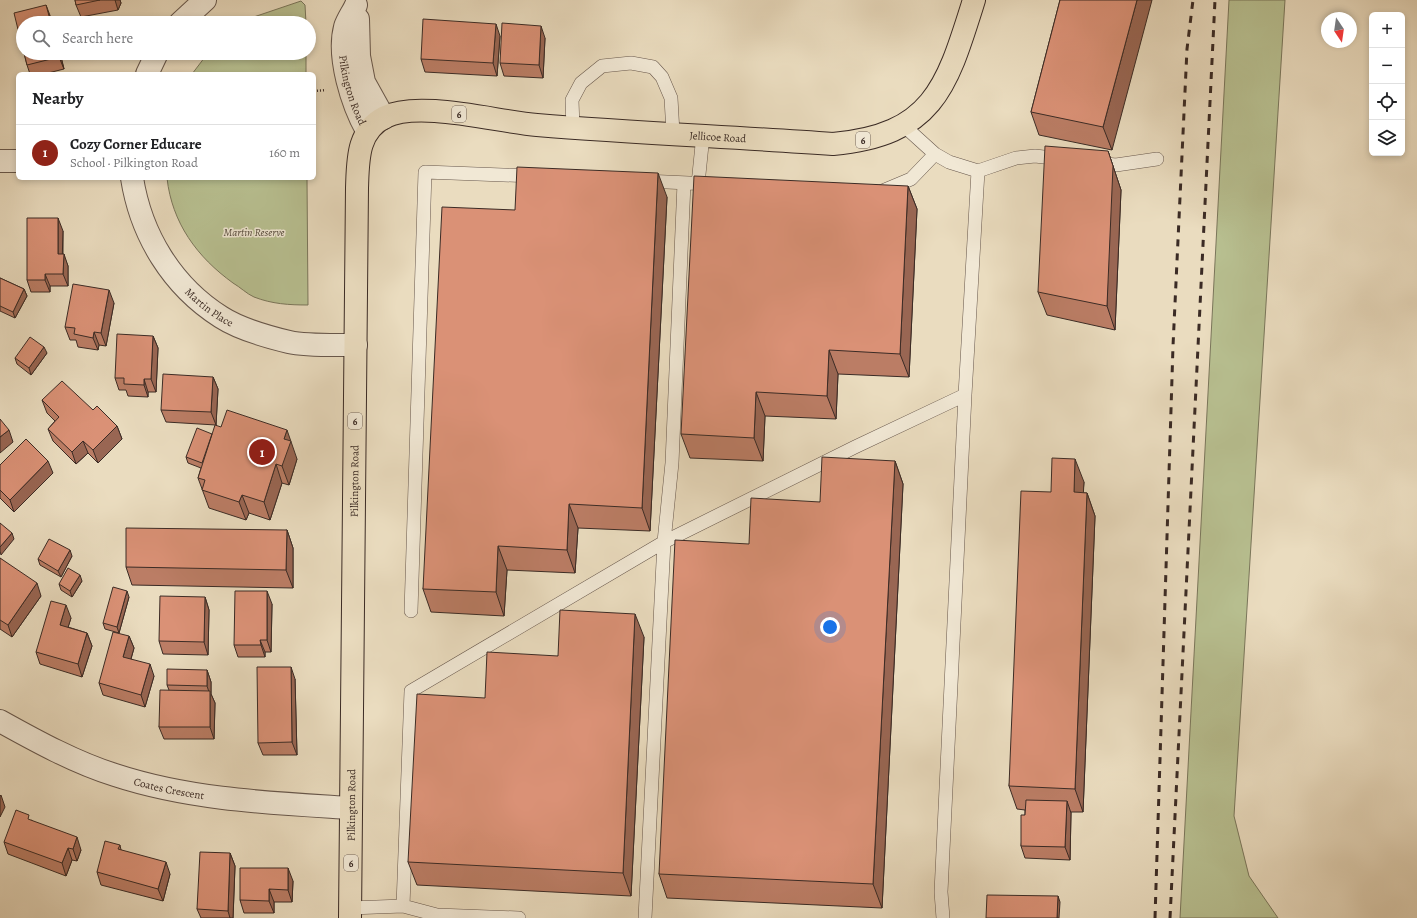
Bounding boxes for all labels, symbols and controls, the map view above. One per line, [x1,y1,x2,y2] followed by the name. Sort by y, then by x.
[1321,12,1357,48] north arrow
[1369,12,1405,156] map controls
[1369,12,1405,48] button: +
[16,16,316,60] search box
[30,27,52,49] icon: search
[62,28,133,48] text: Search here
[1369,48,1405,84] button: −
[335,54,370,128] street label: Pilkington Road
[1369,84,1405,120] button: locate
[32,87,83,110] text: Nearby
[452,106,466,122] road number: 6
[1369,120,1405,156] button: layers
[689,128,747,146] street label: Jellicoe Road
[856,132,870,148] road number: 6
[70,134,202,154] text: Cozy Corner Educare
[43,144,47,161] text: 1
[269,144,300,161] text: 160 m
[70,154,198,171] text: School · Pilkington Road
[223,225,285,240] park label: Martin Reserve
[182,285,236,331] street label: Martin Place
[348,413,362,429] road number: 6
[249,437,275,467] pin: 1
[347,445,363,517] street label: Pilkington Road
[820,617,840,637] your location
[344,769,359,841] street label: Pilkington Road
[132,774,206,803] street label: Coates Crescent
[344,855,358,871] road number: 6

